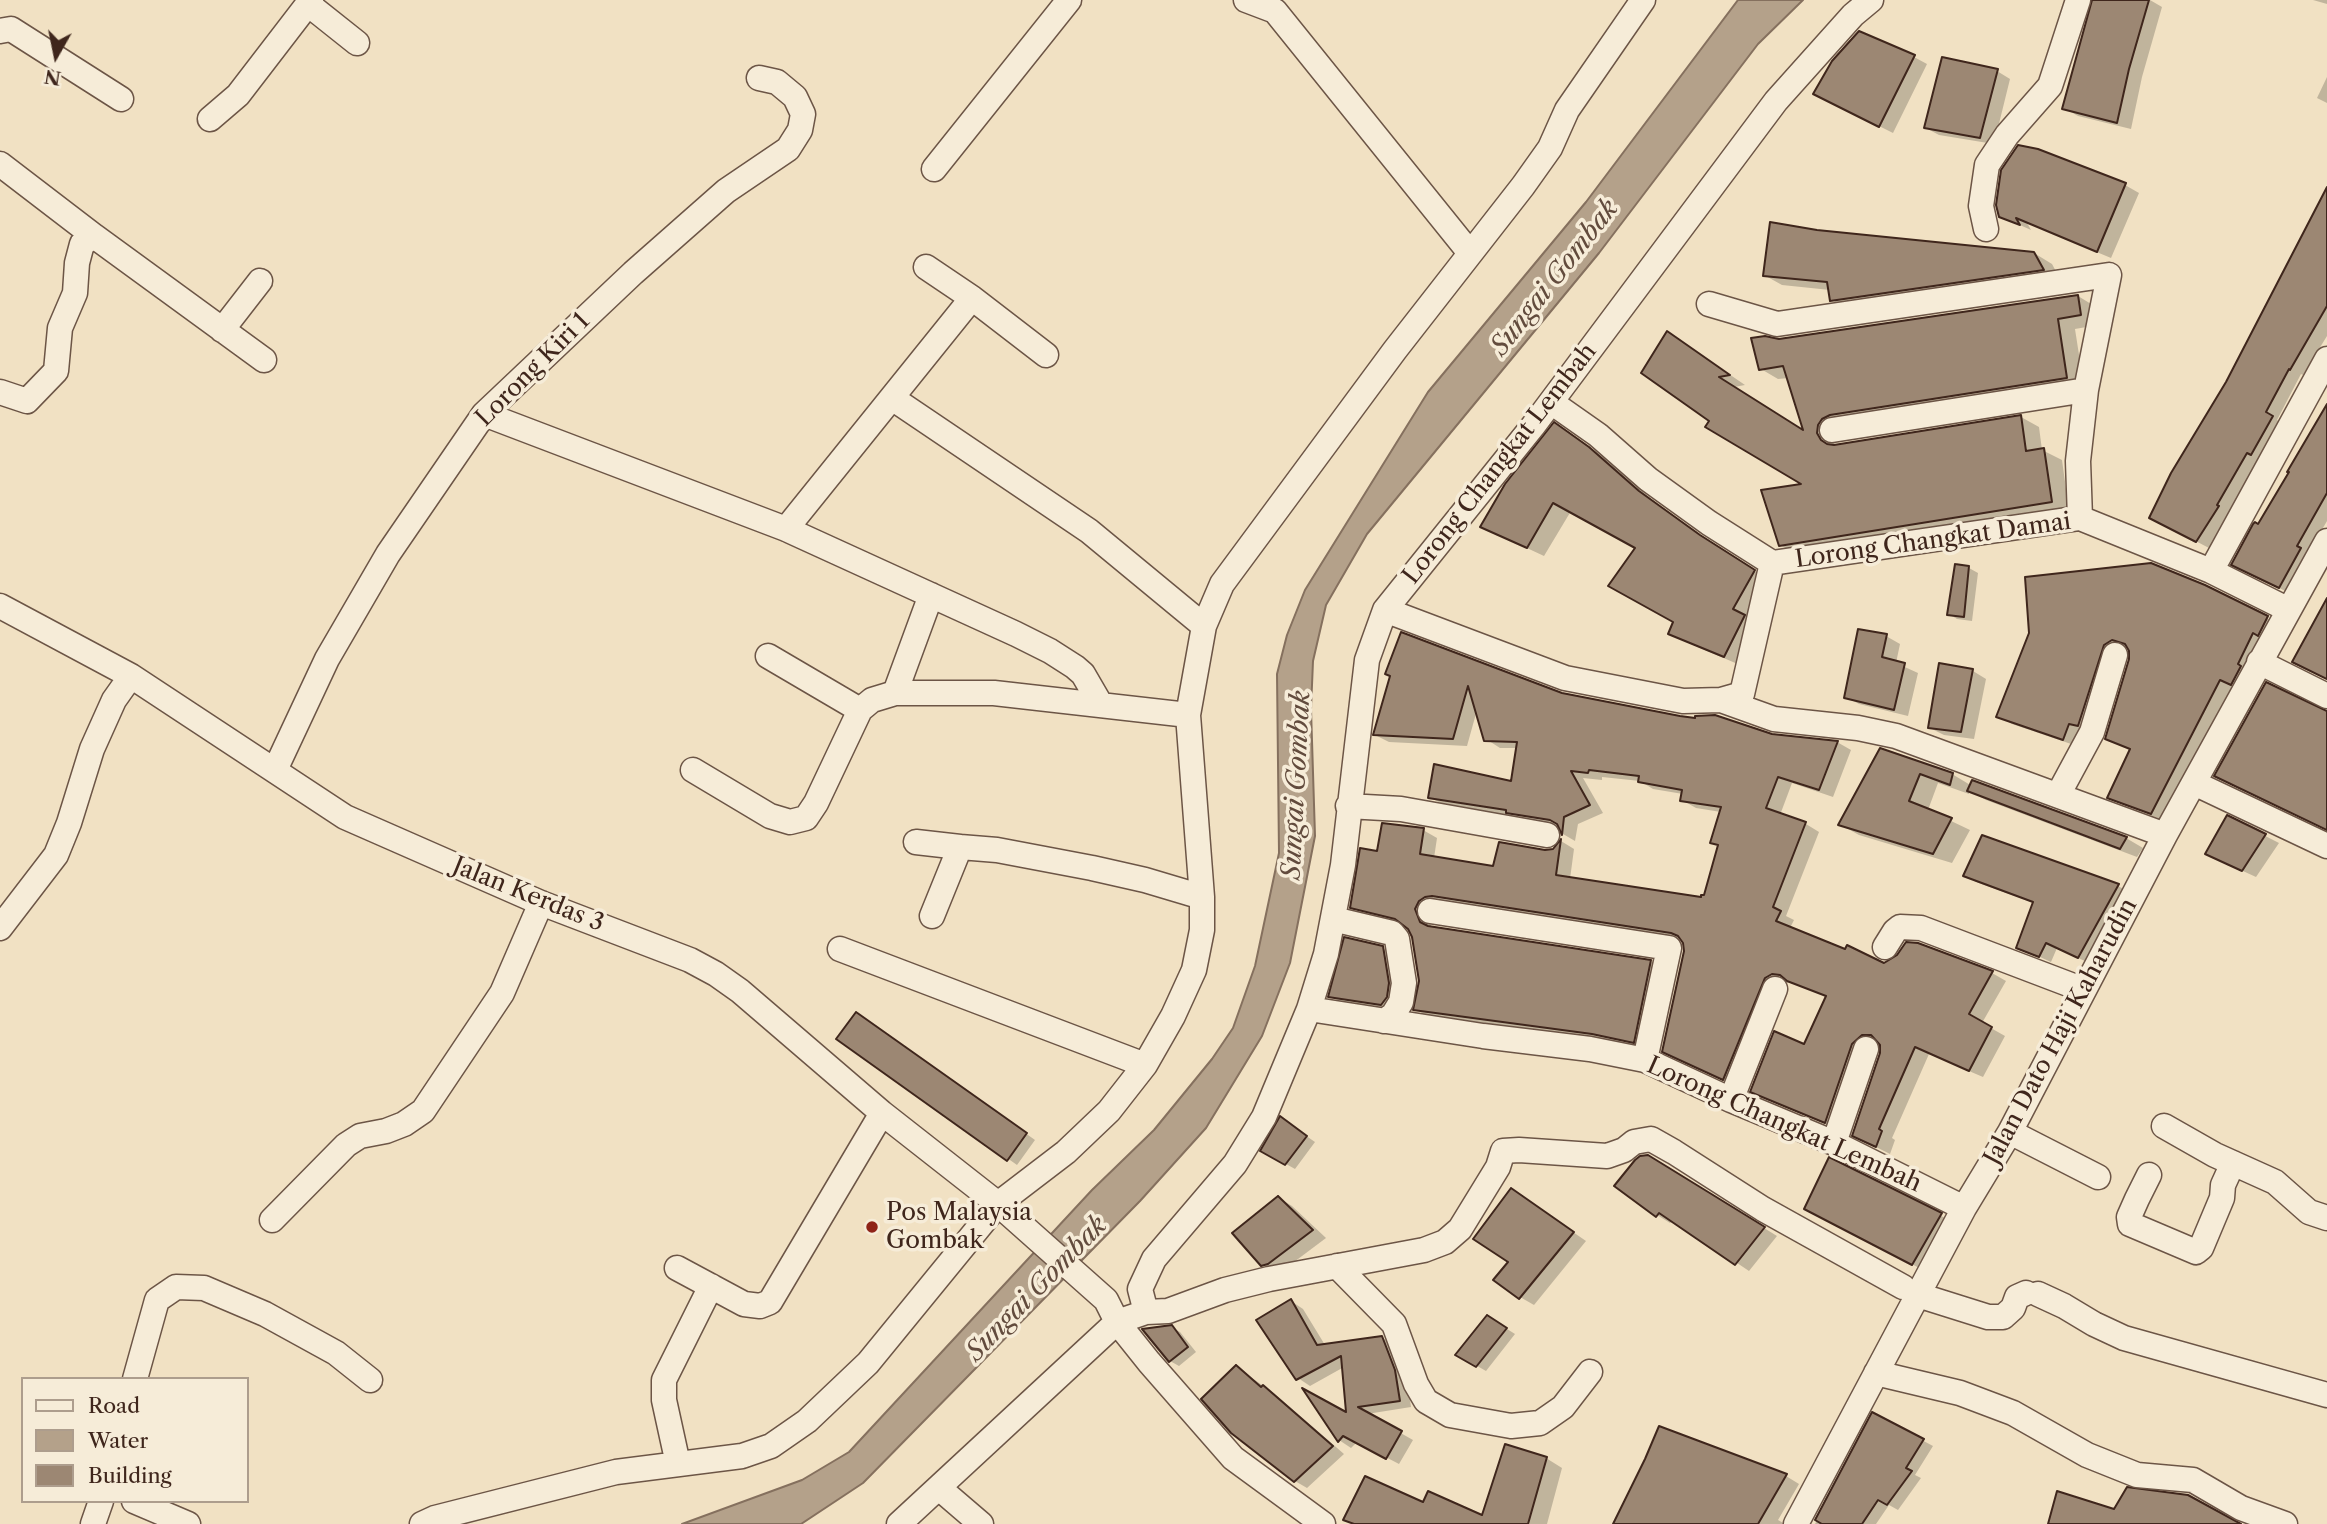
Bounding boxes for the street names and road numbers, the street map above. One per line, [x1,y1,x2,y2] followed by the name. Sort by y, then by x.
[470,307,596,433] street label: Lorong Kiri 1
[1397,338,1603,590] street label: Lorong Changkat Lembah
[1793,507,2073,575] street label: Lorong Changkat Damai
[448,852,608,938] street label: Jalan Kerdas 3
[1978,894,2144,1170] street label: Jalan Dato Haji Kaharudin
[1642,1051,1926,1199] street label: Lorong Changkat Lembah

